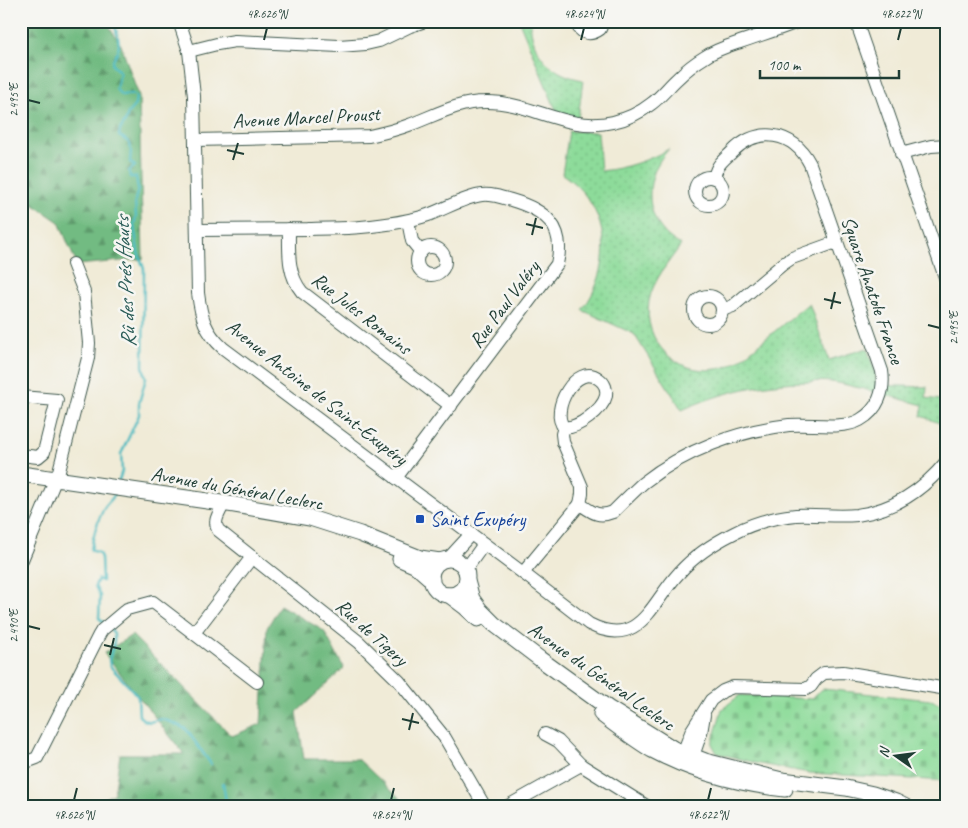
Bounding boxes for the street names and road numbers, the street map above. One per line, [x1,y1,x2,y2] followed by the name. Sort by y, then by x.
[232,101,383,134] street label: Avenue Marcel Proust
[836,213,910,369] street label: Square Anatole France
[464,255,546,353] street label: Rue Paul Valéry
[307,267,418,361] street label: Rue Jules Romains
[221,314,413,472] street label: Avenue Antoine de Saint-Exupéry
[149,461,325,516] street label: Avenue du Général Leclerc
[330,593,415,673] street label: Rue de Tigery
[523,616,680,737] street label: Avenue du Général Leclerc

